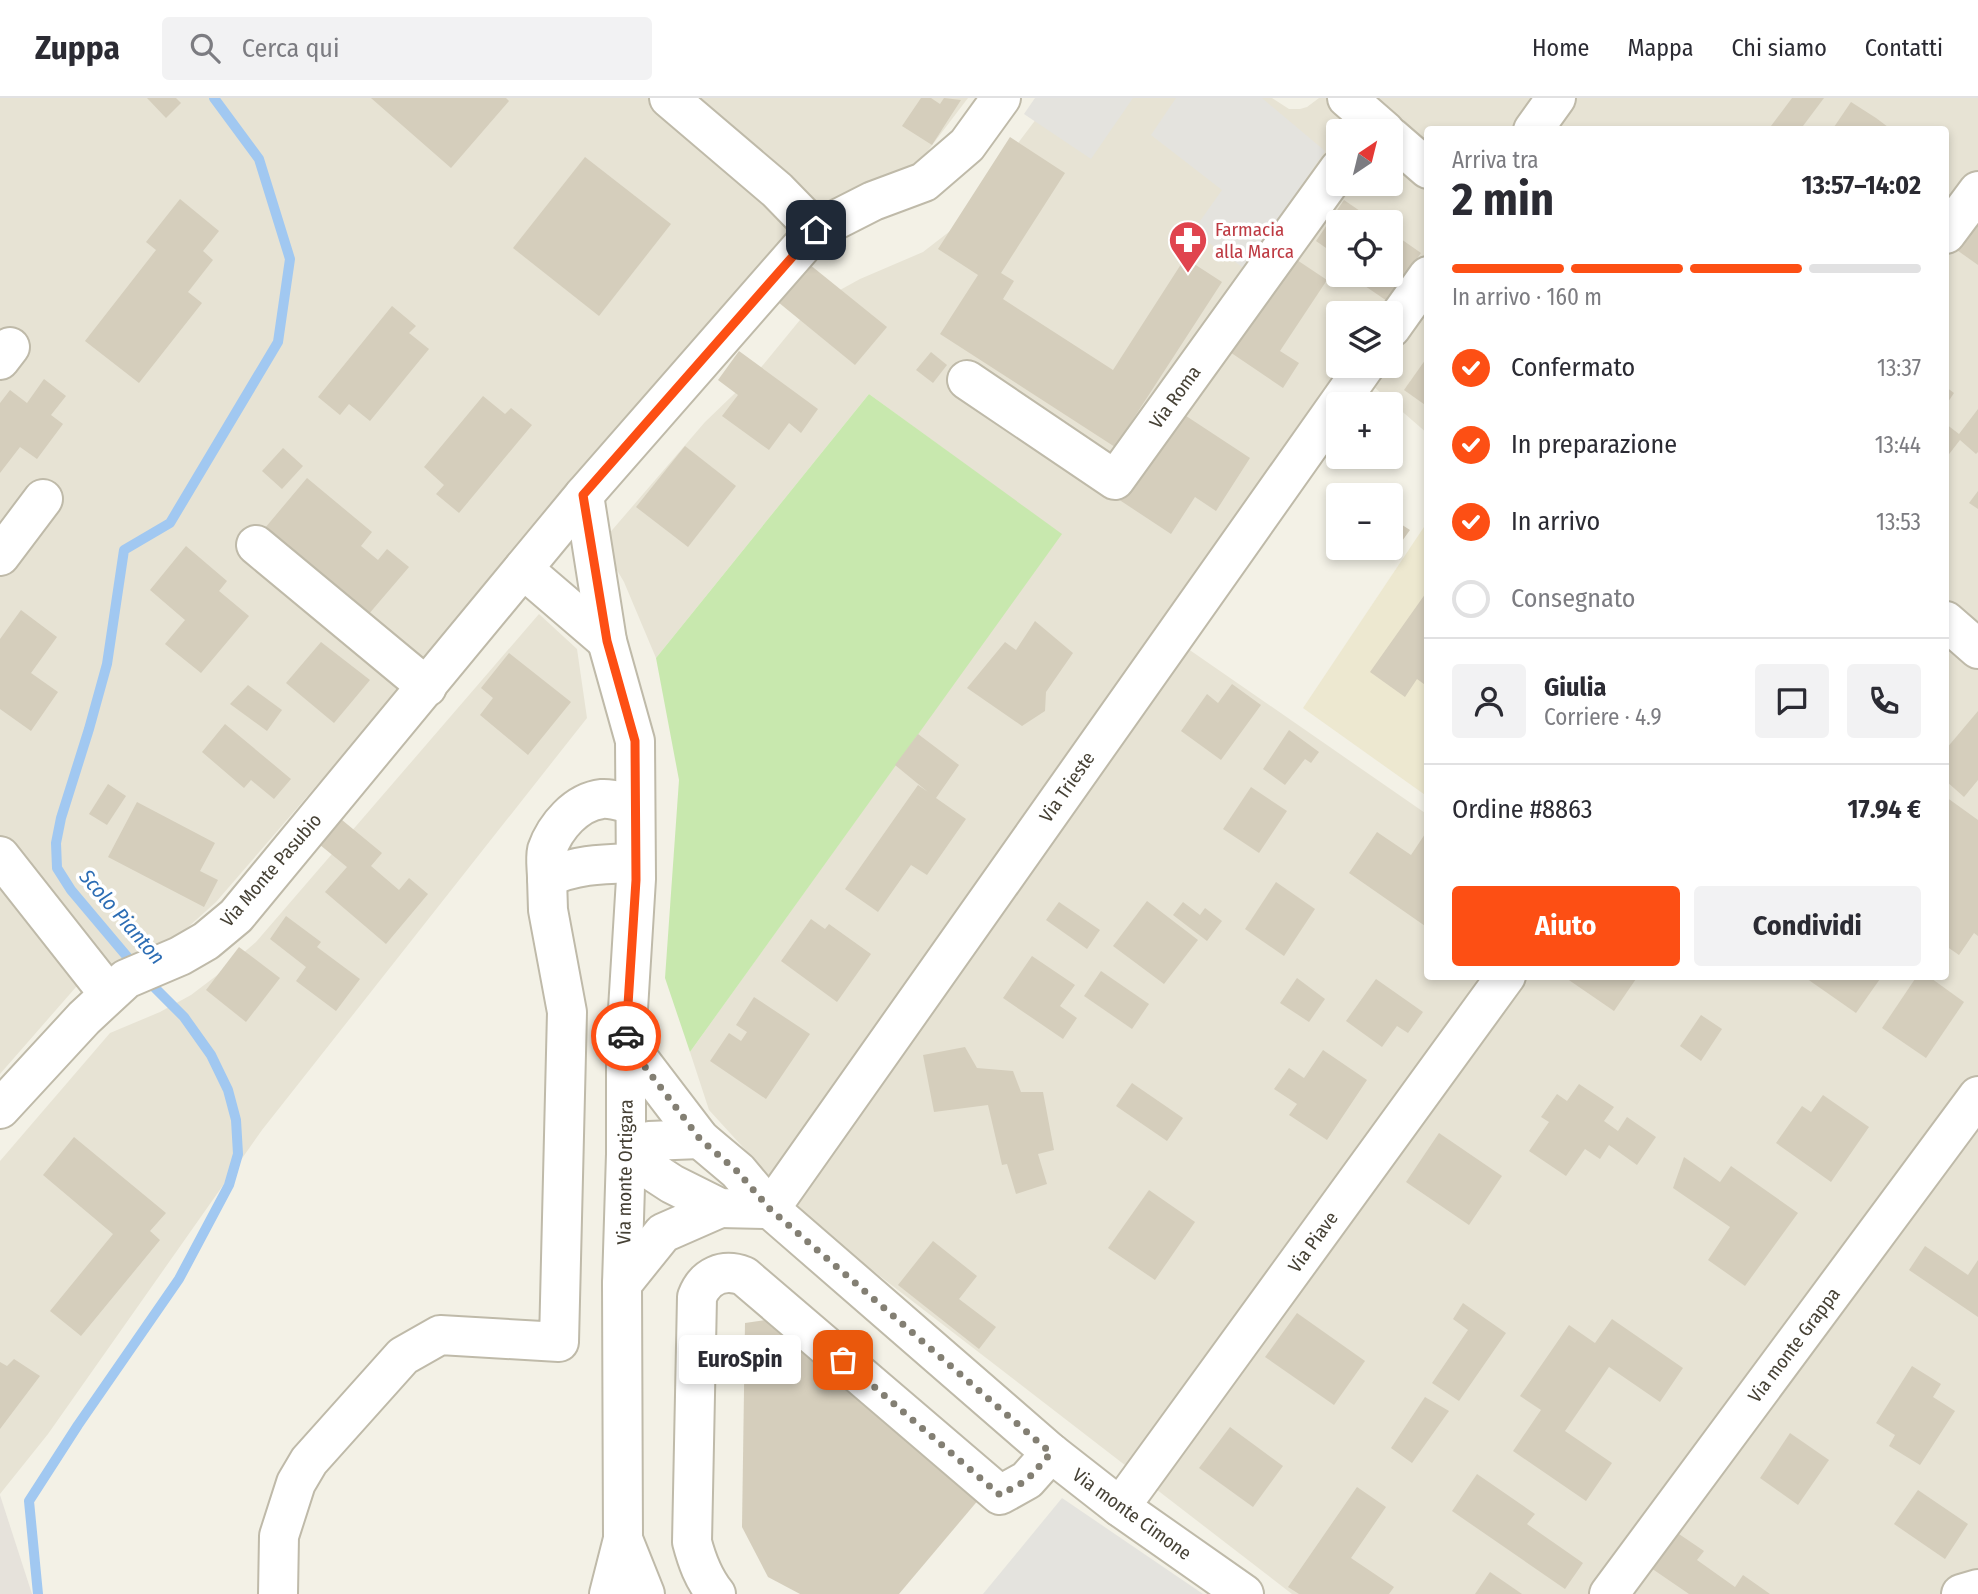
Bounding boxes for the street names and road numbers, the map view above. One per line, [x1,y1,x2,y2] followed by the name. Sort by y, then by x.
[1144,361,1206,433] street label: Via Roma
[1034,747,1100,827] street label: Via Trieste
[216,809,326,931] street label: Via Monte Pasubio
[612,1099,638,1245] street label: Via monte Ortigara
[1283,1207,1343,1277] street label: Via Piave
[1743,1283,1845,1407] street label: Via monte Grappa
[1068,1463,1196,1565] street label: Via monte Cimone

